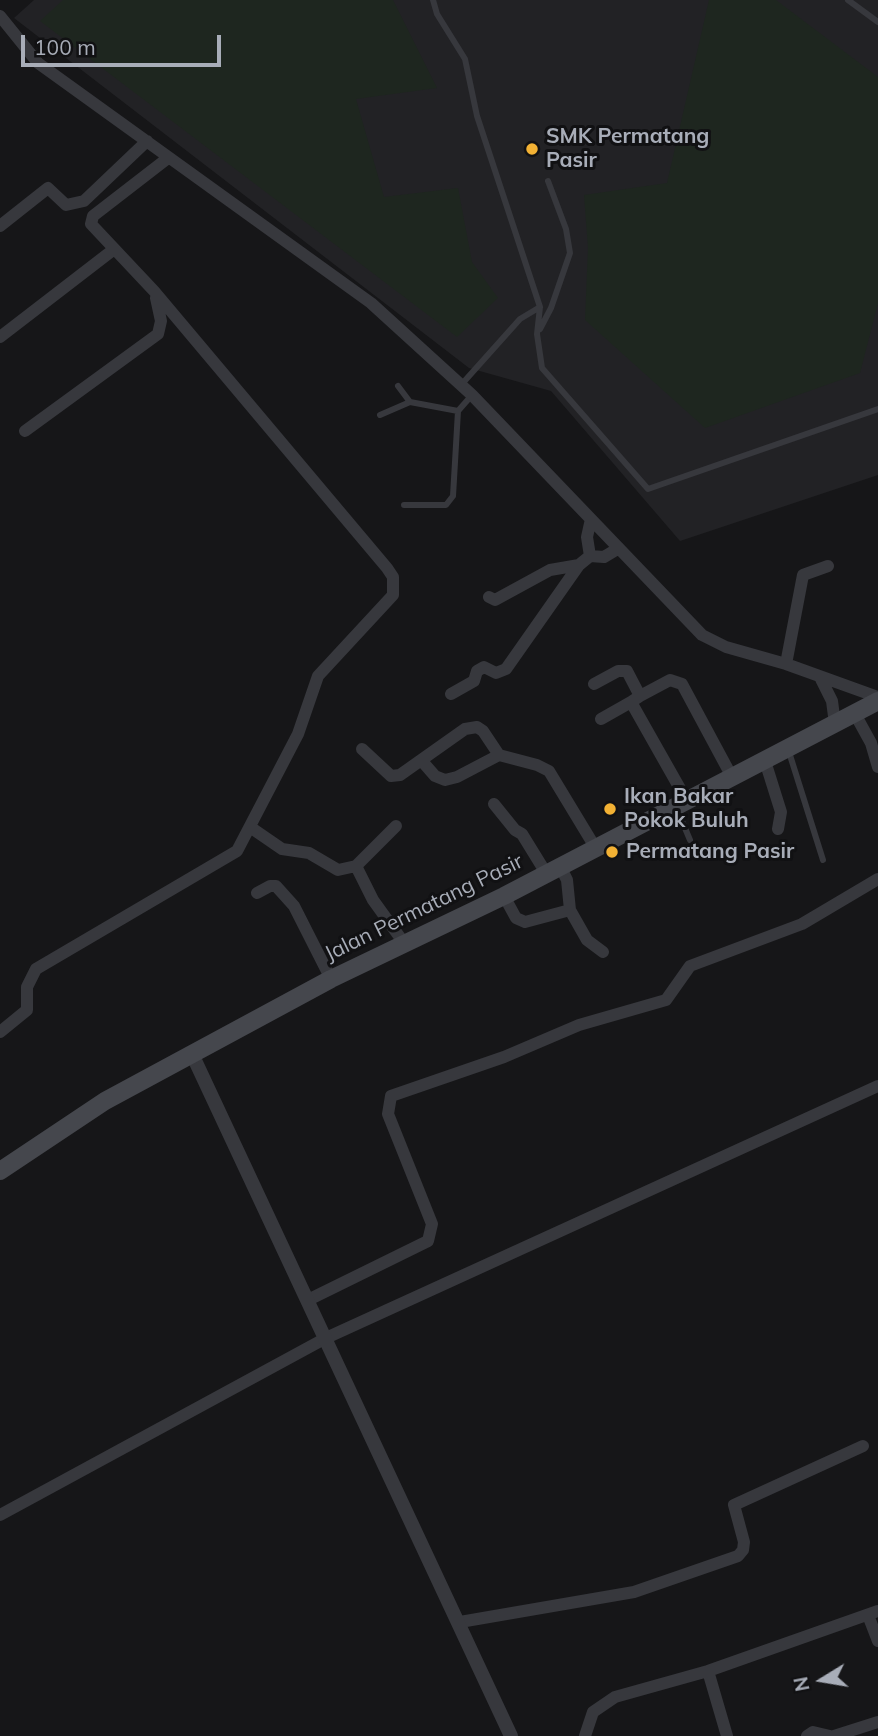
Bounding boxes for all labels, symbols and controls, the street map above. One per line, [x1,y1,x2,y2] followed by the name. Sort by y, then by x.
[24,21,224,65] scale bar
[34,34,96,60] text: 100 m
[546,124,709,174] place label: SMK Permatang Pasir
[524,141,540,157] marker: SMK Permatang Pasir
[624,784,749,834] place label: Ikan Bakar Pokok Buluh
[602,801,618,817] marker: Ikan Bakar Pokok Buluh
[626,839,794,865] place label: Permatang Pasir
[604,844,620,860] marker: Permatang Pasir
[321,849,527,967] street label: Jalan Permatang Pasir
[787,1645,857,1715] north arrow
[788,1675,815,1693] text: N

